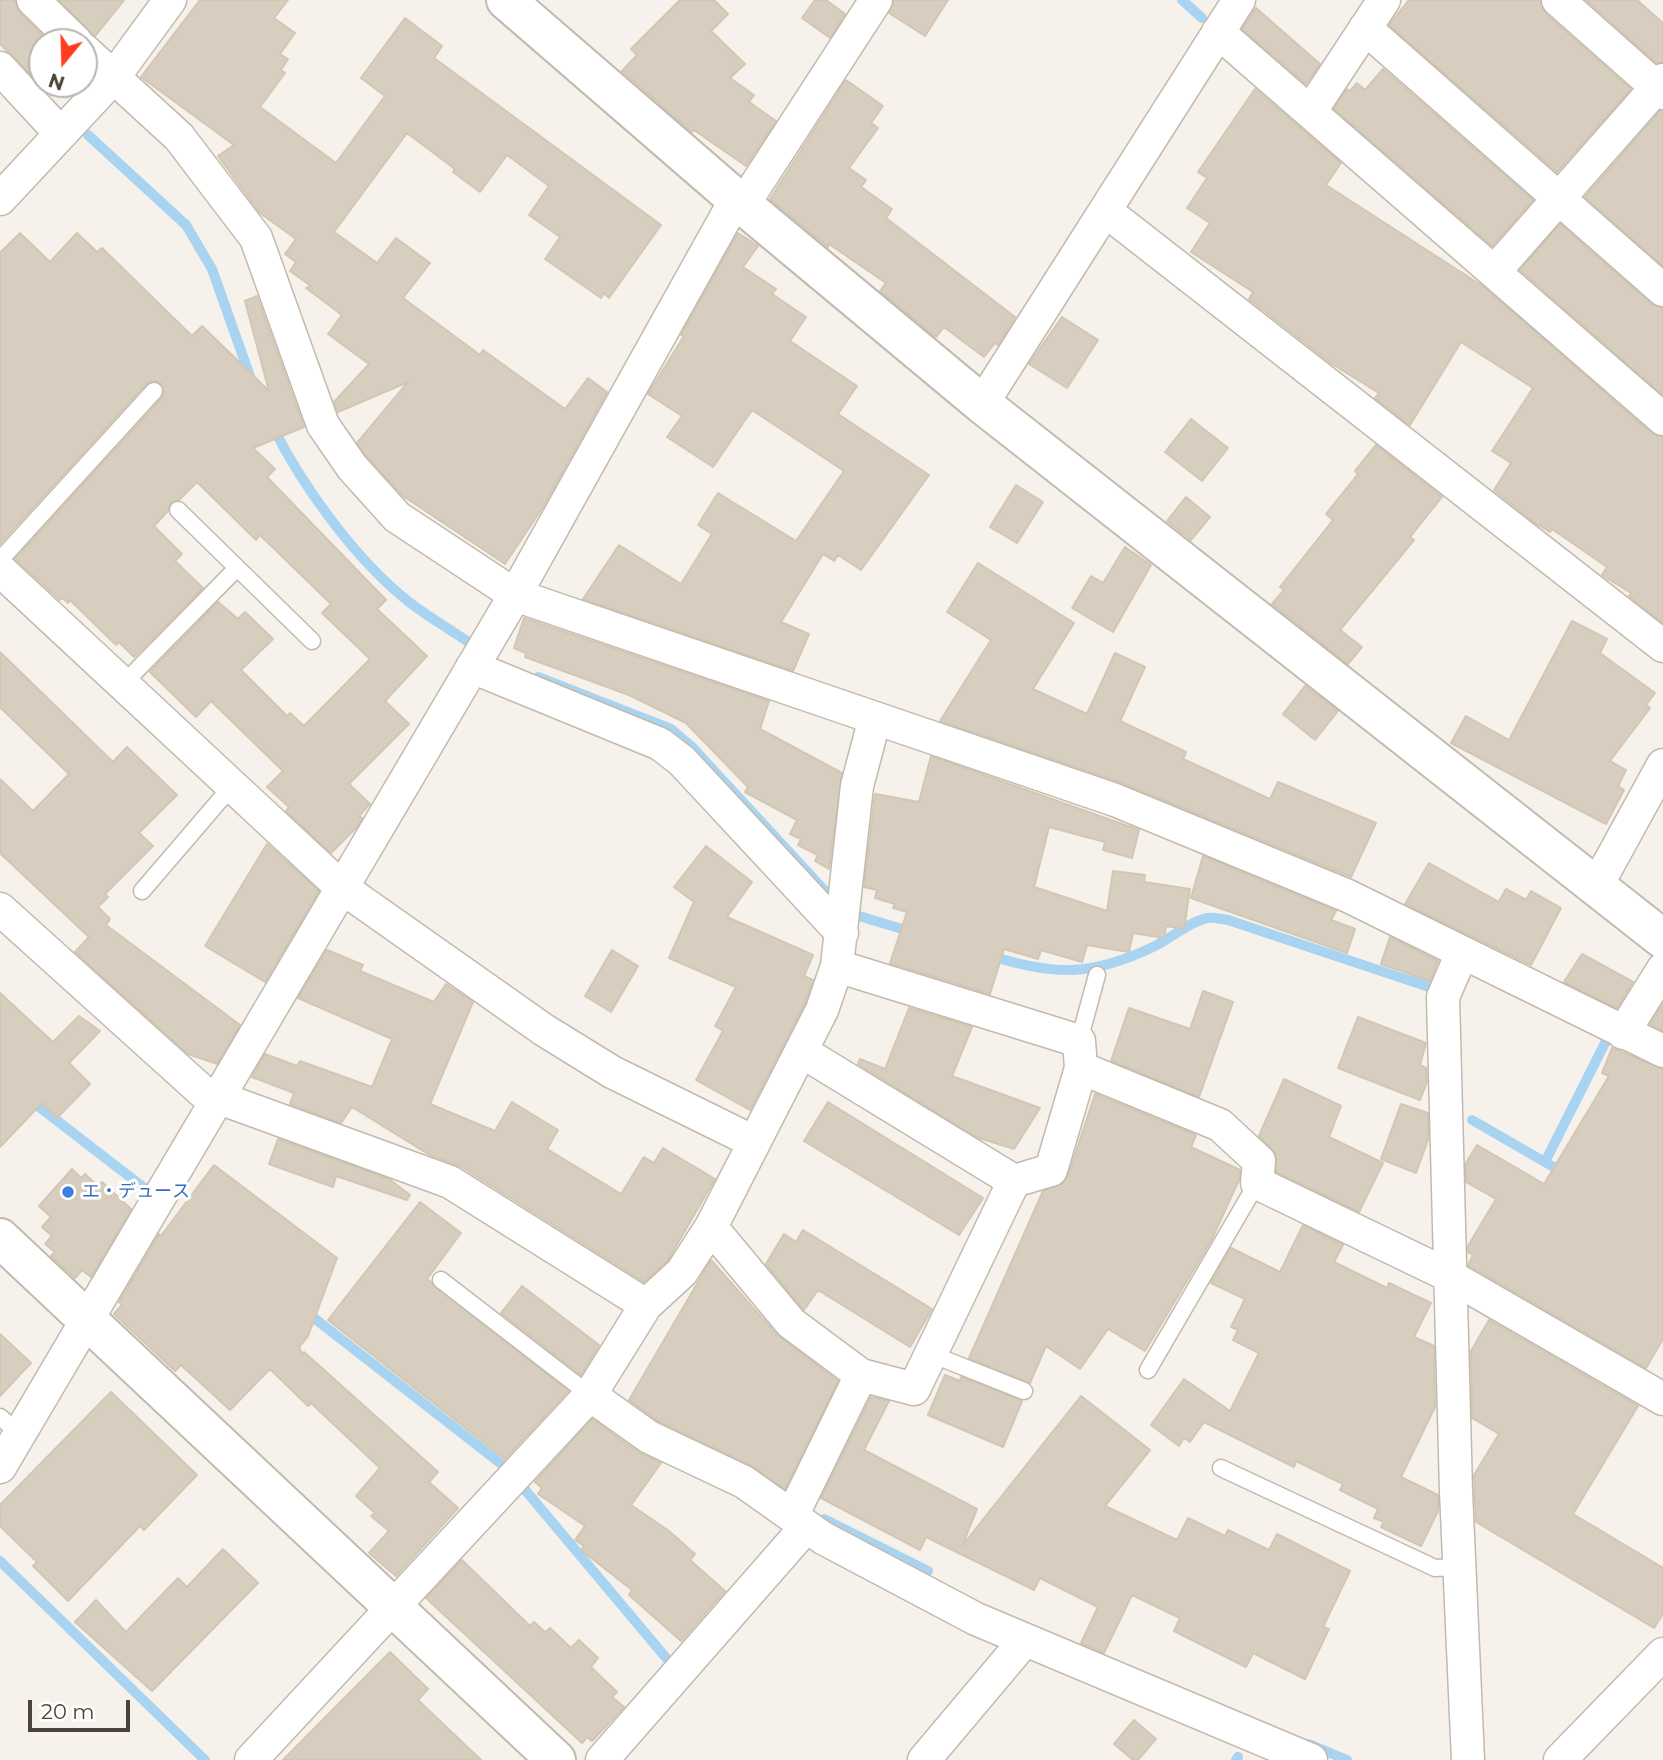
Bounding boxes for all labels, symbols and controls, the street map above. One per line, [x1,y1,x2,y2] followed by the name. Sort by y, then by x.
[28,28,98,98] north arrow
[46,68,68,95] text: N
[82,1181,190,1203] place label: エ・デュース
[60,1184,76,1200] marker: エ・デュース
[32,1686,133,1730] scale bar
[41,1699,95,1724] text: 20 m

